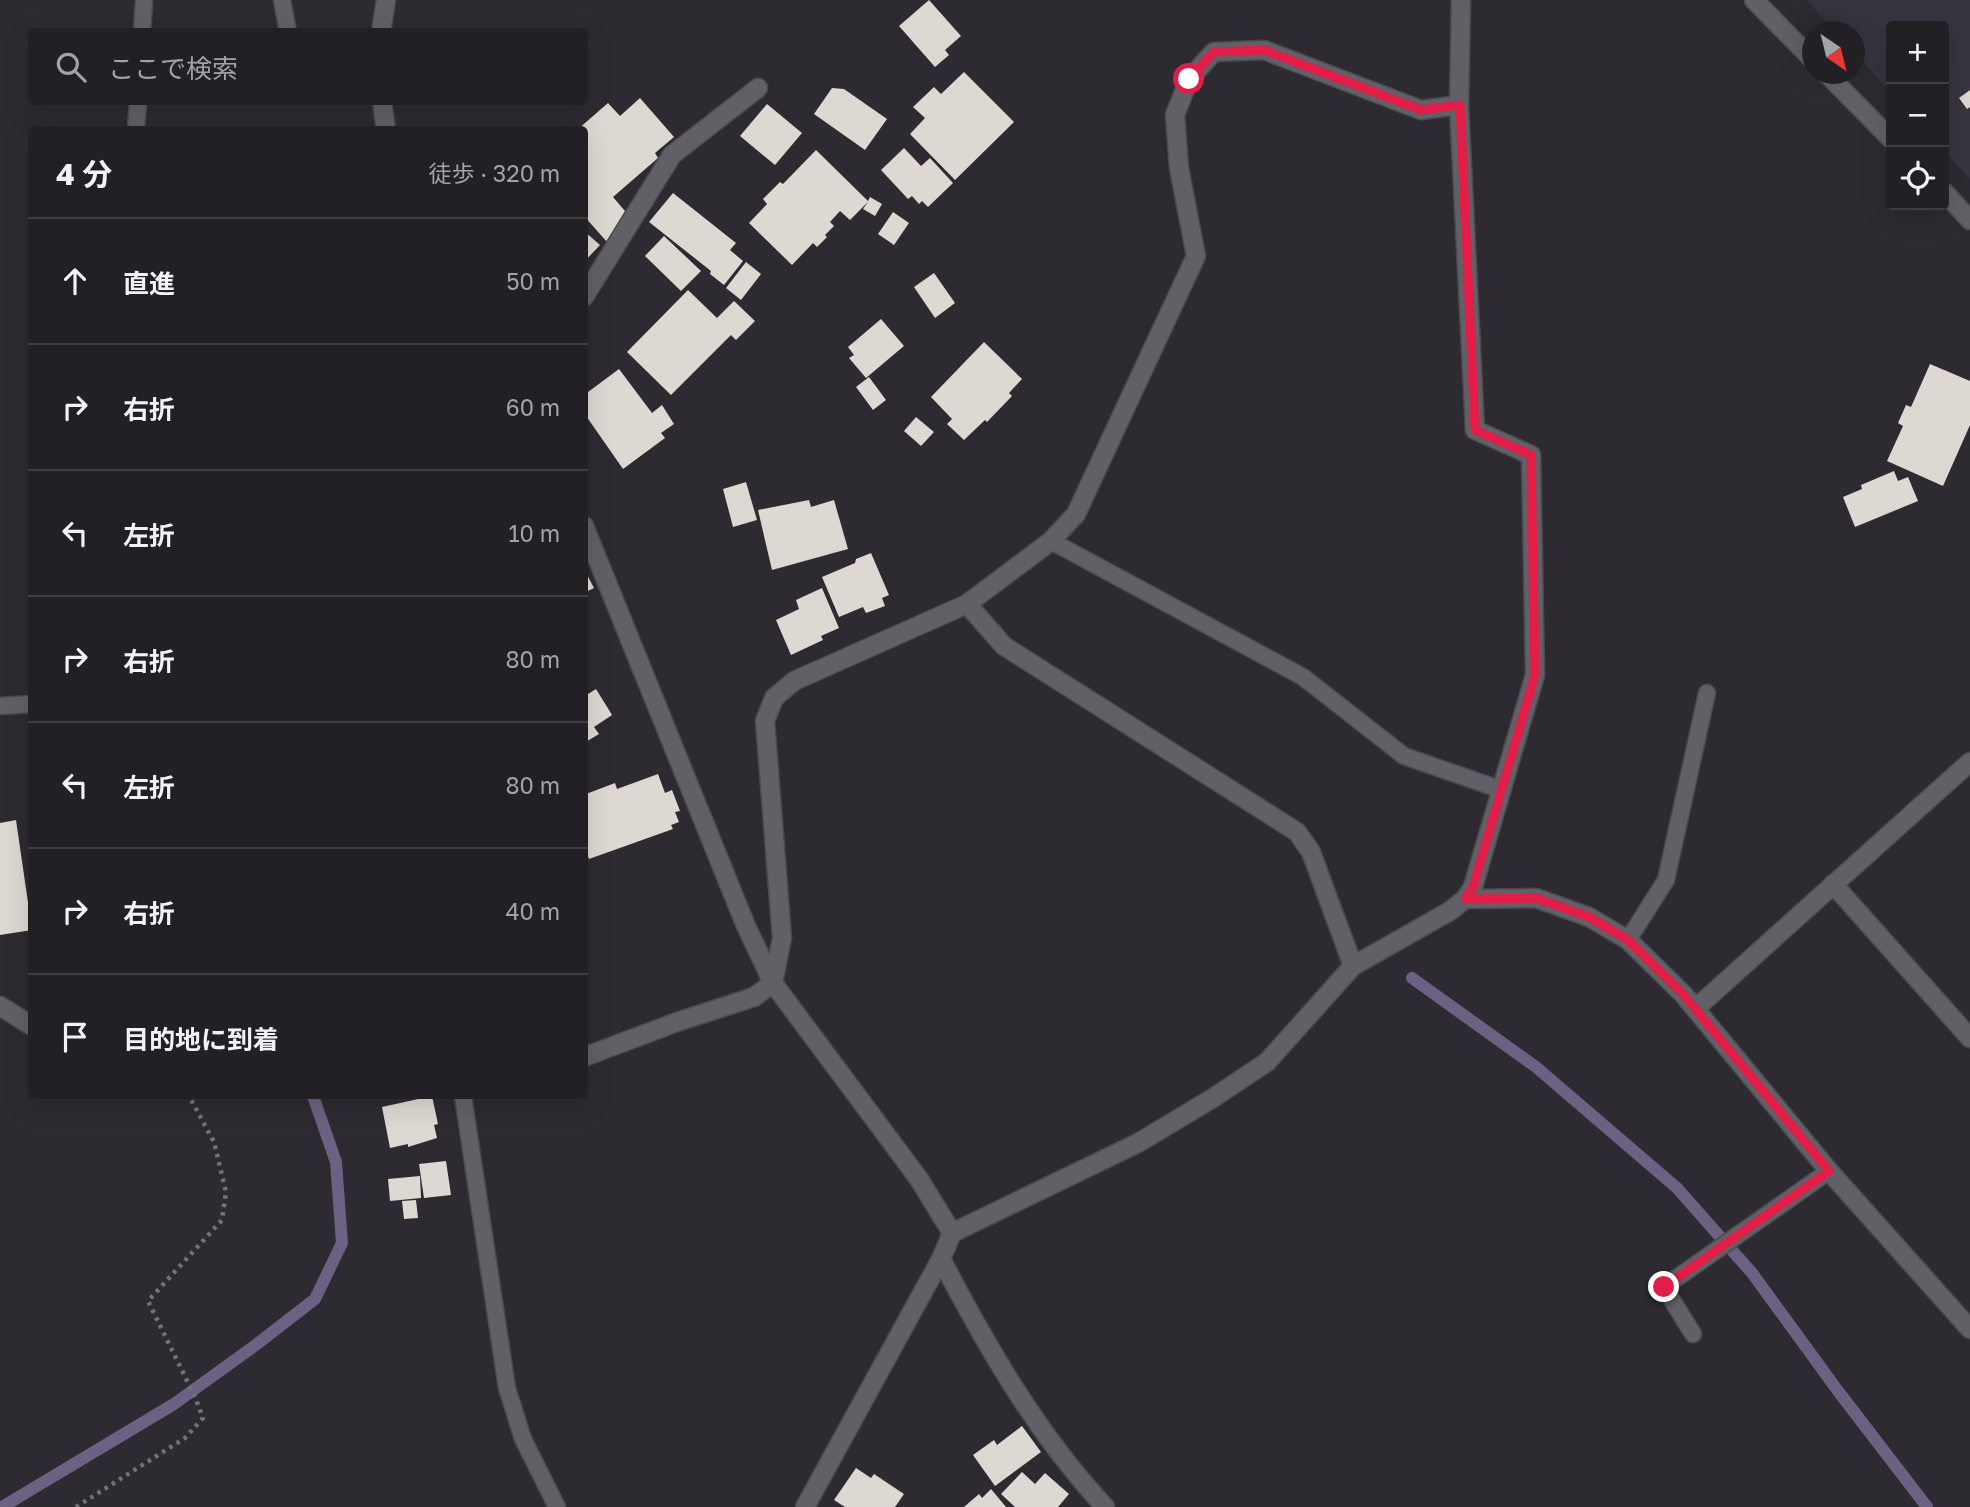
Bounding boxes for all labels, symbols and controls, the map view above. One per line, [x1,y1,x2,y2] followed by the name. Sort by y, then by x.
[1802,21,1865,84] north arrow
[1886,21,1949,210] map controls
[1886,21,1949,84] button: +
[28,28,588,105] search box
[52,48,90,86] icon: search
[108,53,238,84] text: ここで検索
[1173,63,1204,94] route start
[1886,84,1949,147] button: −
[1886,147,1949,210] button: locate
[56,156,112,192] text: 4 分
[428,159,560,187] text: 徒歩 · 320 m
[56,262,94,300] icon: ahead
[506,267,560,295] text: 50 m
[123,268,175,299] text: 直進
[56,388,94,426] icon: right
[506,393,560,421] text: 60 m
[123,394,175,425] text: 右折
[56,514,94,552] icon: left
[508,519,560,547] text: 10 m
[123,520,175,551] text: 左折
[56,640,94,678] icon: right
[506,645,560,673] text: 80 m
[123,646,175,677] text: 右折
[56,766,94,804] icon: left
[506,771,560,799] text: 80 m
[123,772,175,803] text: 左折
[56,892,94,930] icon: right
[506,897,560,925] text: 40 m
[123,898,175,929] text: 右折
[56,1018,94,1056] icon: arrive
[123,1024,279,1055] text: 目的地に到着
[1648,1271,1679,1302] route end

